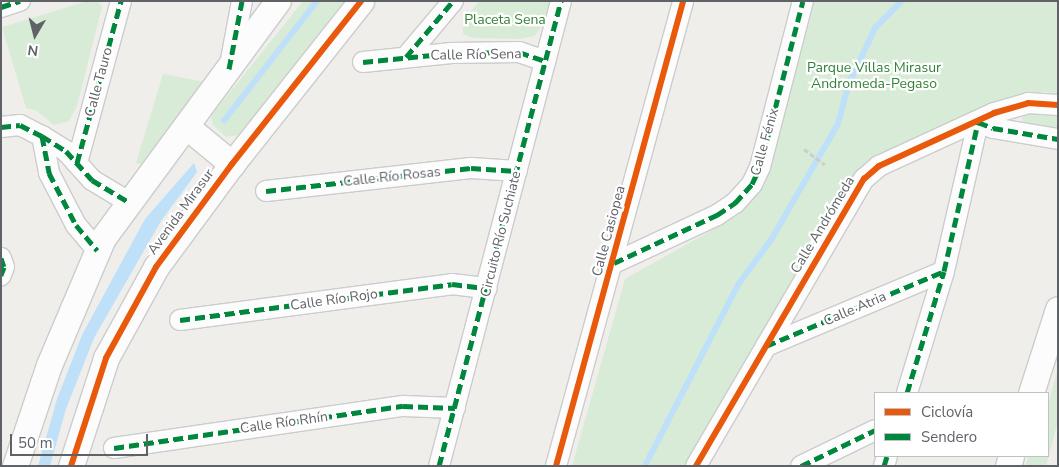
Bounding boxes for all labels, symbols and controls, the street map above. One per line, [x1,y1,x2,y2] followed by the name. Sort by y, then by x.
[10,10,60,60] north arrow
[464,12,546,28] park label: Placeta Sena
[26,40,39,60] text: N
[82,45,116,119] street label: Calle Tauro
[430,46,522,64] street label: Calle Río Sena
[807,60,941,92] park label: Parque Villas Mirasur Andromeda-Pegaso
[747,106,783,178] street label: Calle Fénix
[343,164,441,190] street label: Calle Río Rosas
[144,166,218,258] street label: Avenida Mirasur
[477,169,525,299] street label: Circuito Río Suchiate
[787,174,859,276] street label: Calle Andrómeda
[589,184,629,278] street label: Calle Casiopea
[289,286,379,314] street label: Calle Río Rojo
[821,288,889,330] street label: Calle Atria
[874,392,1049,457] legend
[921,402,973,422] text: Ciclovía
[239,409,329,437] street label: Calle Río Rhín
[12,424,150,456] scale bar
[921,427,977,447] text: Sendero
[18,433,53,453] text: 50 m

